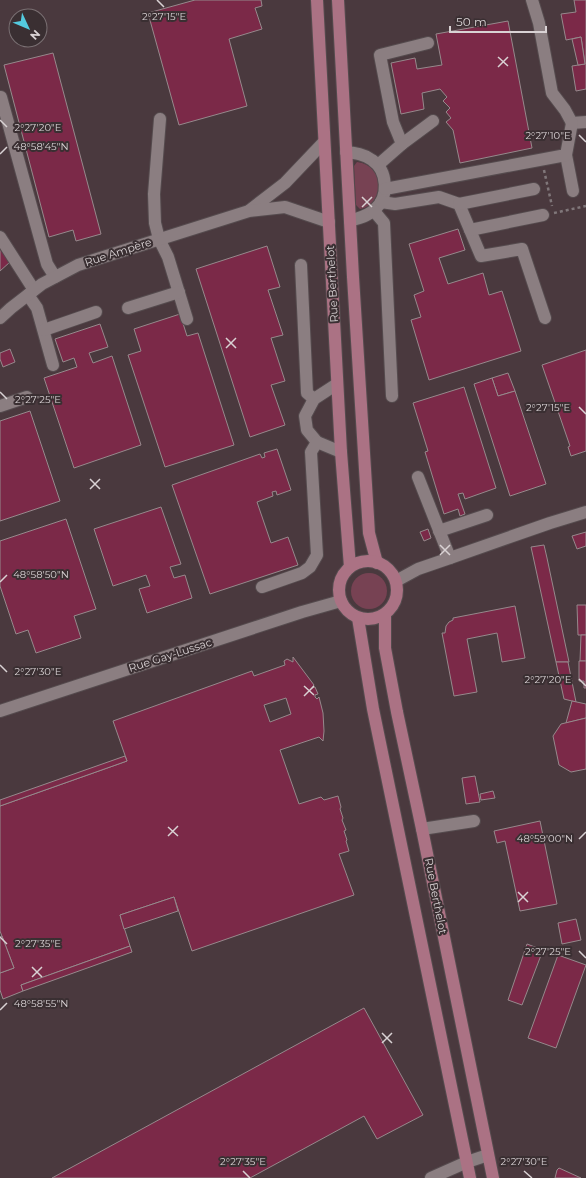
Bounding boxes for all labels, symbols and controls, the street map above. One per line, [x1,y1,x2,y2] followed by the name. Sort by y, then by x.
[8,8,48,48] north arrow
[450,8,546,34] scale bar
[142,10,186,23] text: 2°27'15"E
[456,14,487,29] text: 50 m
[27,27,43,43] text: N
[14,121,62,134] text: 2°27'20"E
[525,129,571,142] text: 2°27'10"E
[13,140,69,153] text: 48°58'45"N
[83,235,154,269] street label: Rue Ampère
[323,245,341,323] street label: Rue Berthelot
[15,393,61,406] text: 2°27'25"E
[526,401,570,414] text: 2°27'15"E
[13,568,69,581] text: 48°58'50"N
[127,635,213,675] street label: Rue Gay-Lussac
[15,665,62,678] text: 2°27'30"E
[524,673,572,686] text: 2°27'20"E
[517,832,573,845] text: 48°59'00"N
[422,857,450,936] street label: Rue Berthelot
[15,937,61,950] text: 2°27'35"E
[525,945,571,958] text: 2°27'25"E
[14,997,68,1010] text: 48°58'55"N
[220,1155,266,1168] text: 2°27'35"E
[501,1155,548,1168] text: 2°27'30"E

